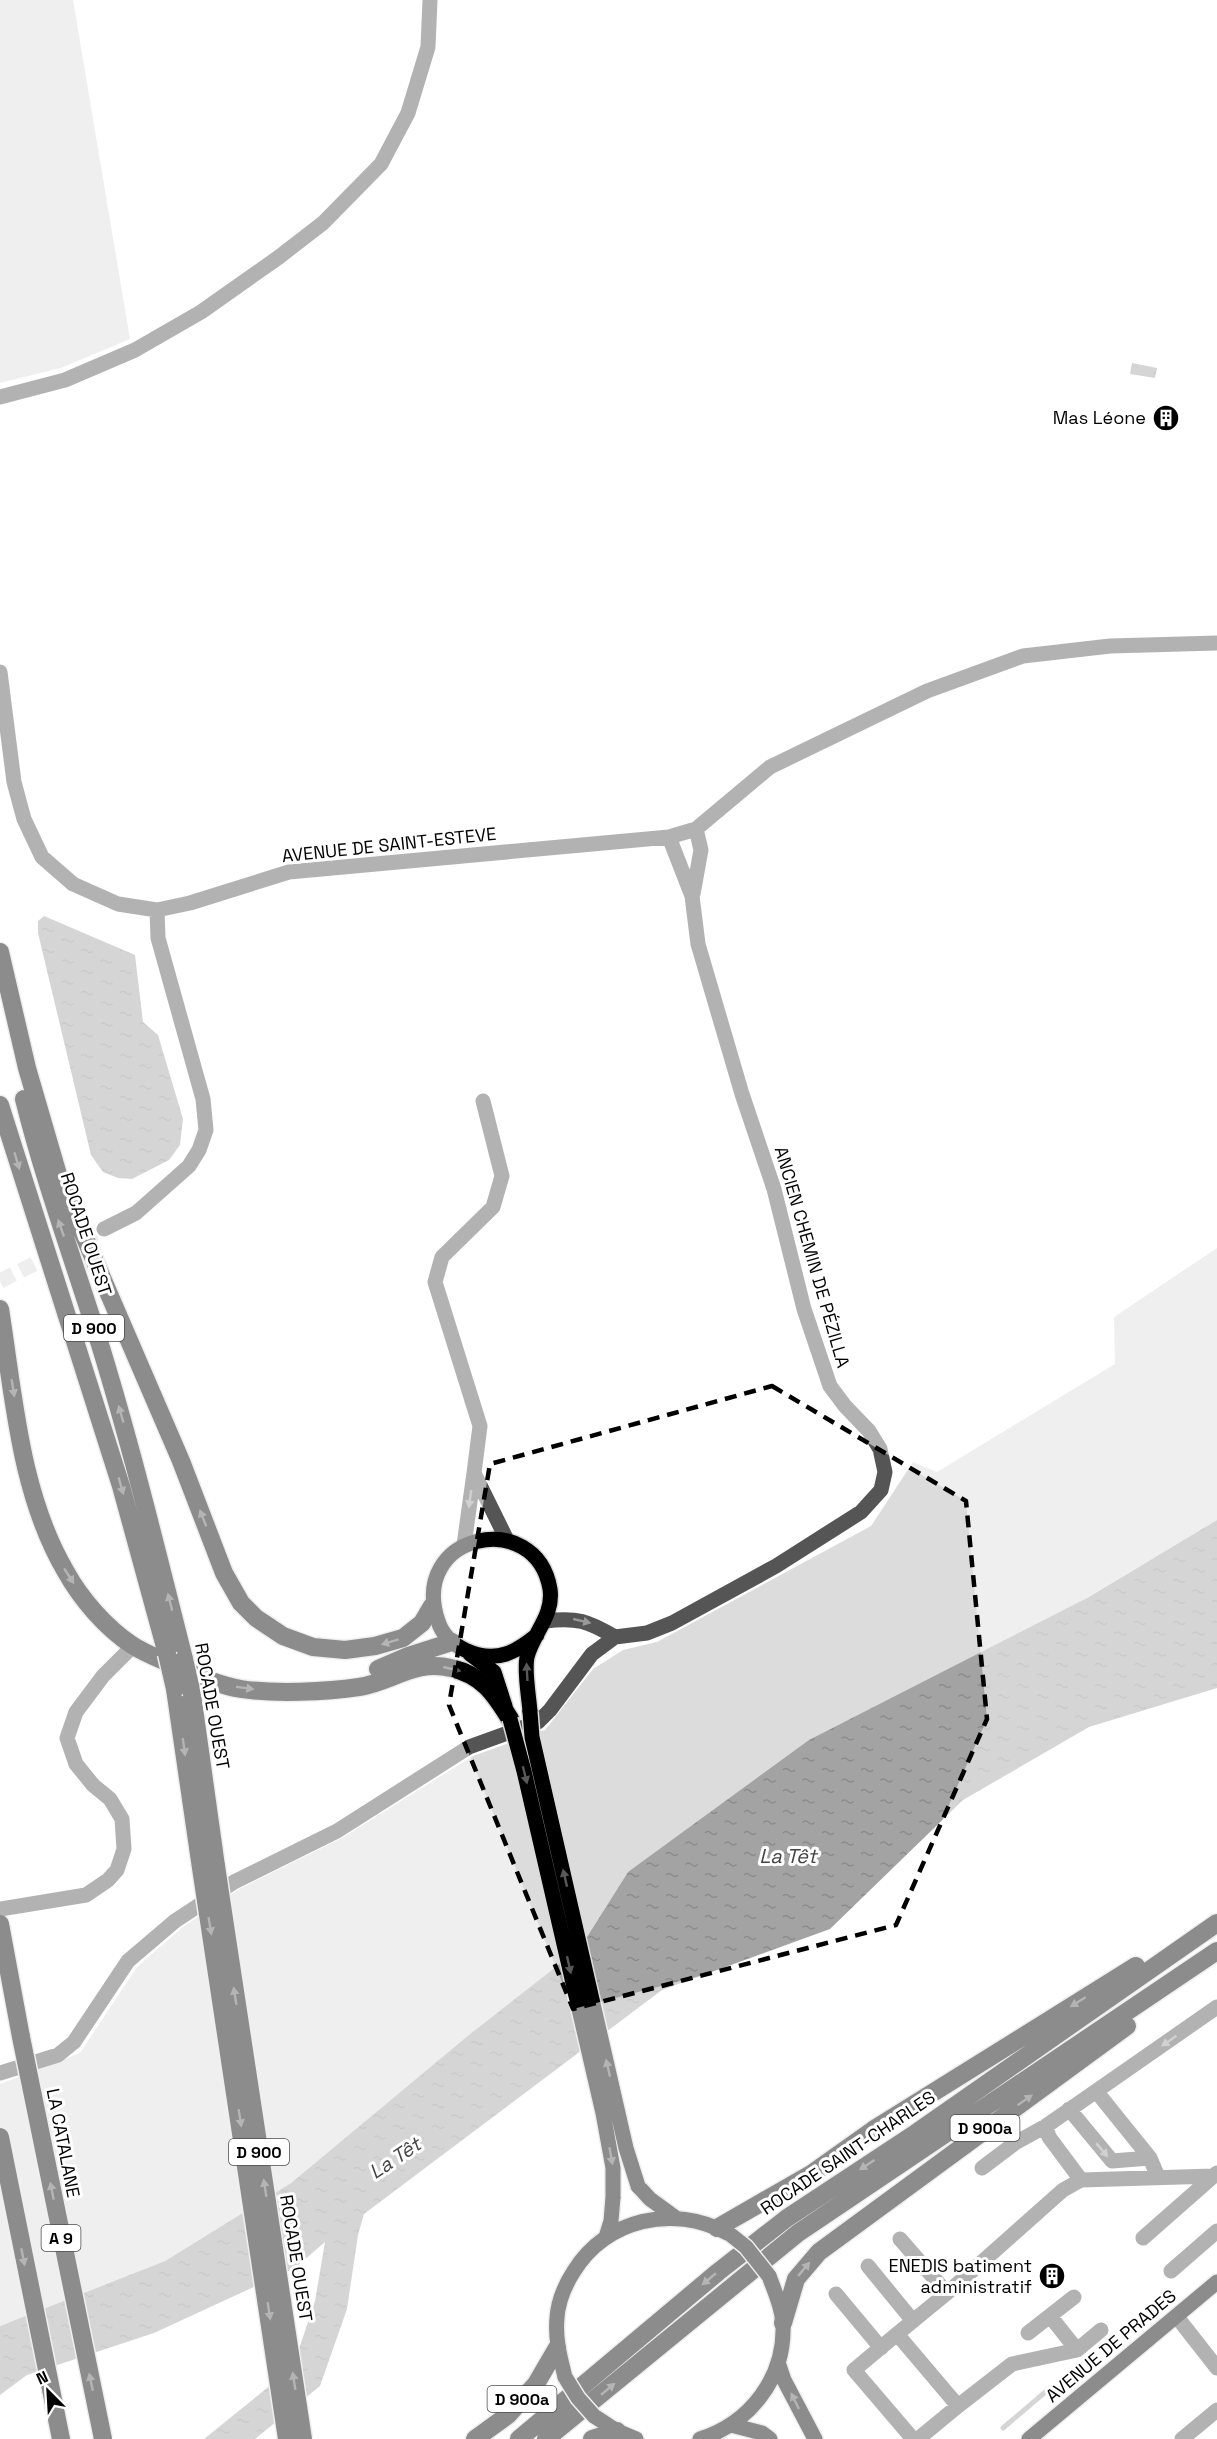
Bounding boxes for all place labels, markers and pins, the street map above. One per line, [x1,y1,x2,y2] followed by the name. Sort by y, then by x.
[1151,403,1181,433] building icon: Mas Léone
[1053,406,1146,429] place label: Mas Léone
[889,2254,1032,2298] place label: ENEDIS batiment administratif
[1037,2261,1067,2291] building icon: ENEDIS batiment administratif

